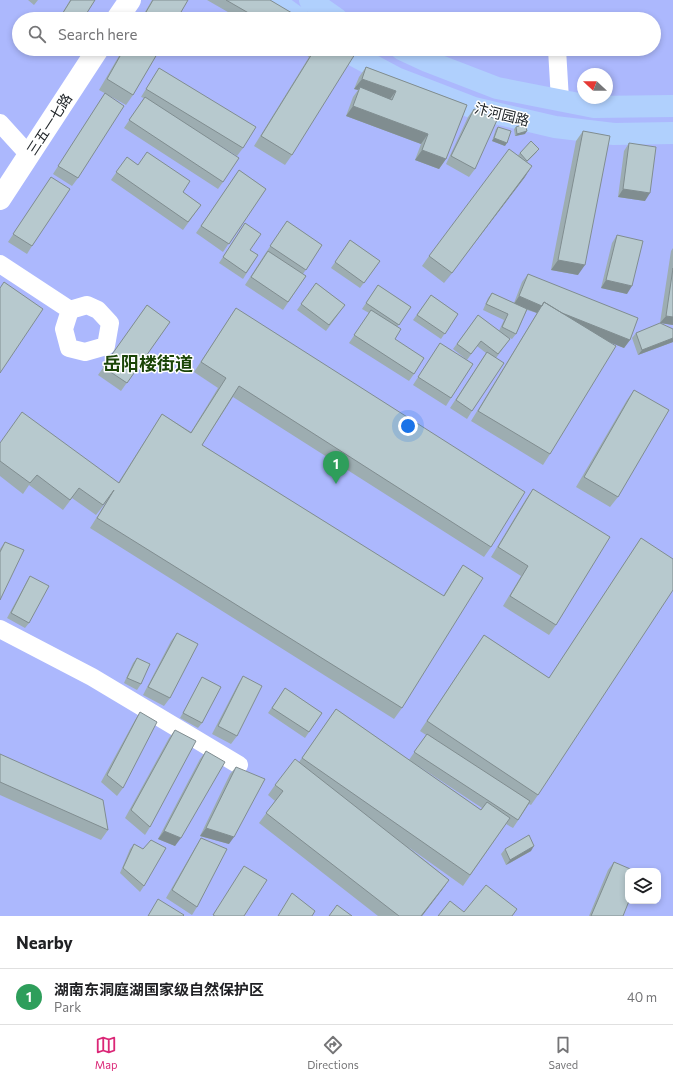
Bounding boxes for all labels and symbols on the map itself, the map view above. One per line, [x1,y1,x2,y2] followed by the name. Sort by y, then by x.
[577,68,613,104] north arrow
[23,90,75,158] street label: 三五一七路
[473,99,531,129] street label: 汴河园路
[103,352,193,374] district label: 岳阳楼街道
[398,416,418,436] your location
[323,451,349,484] pin: 1

